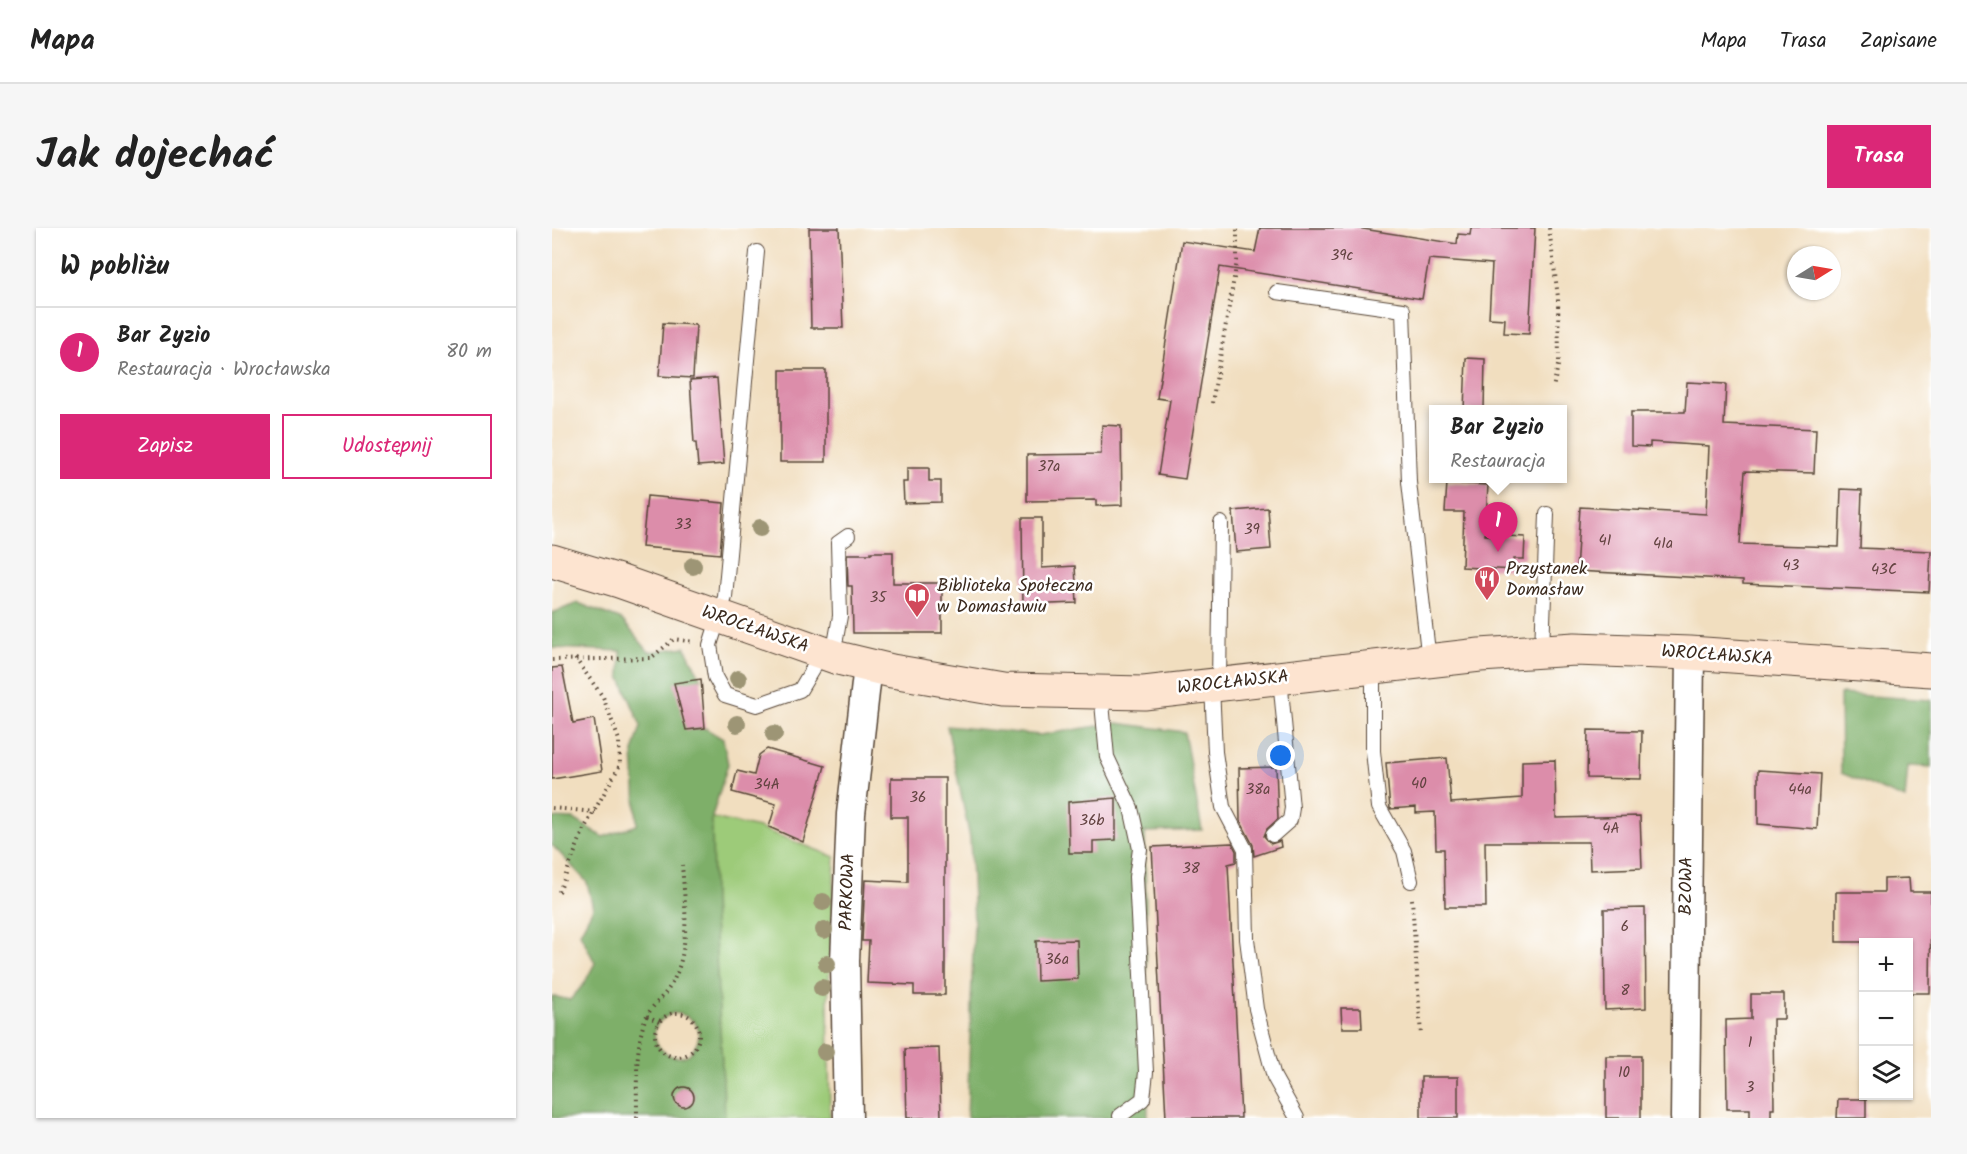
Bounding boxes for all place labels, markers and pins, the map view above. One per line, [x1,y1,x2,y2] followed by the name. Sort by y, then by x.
[1478,502,1518,552] pin: 1
[1506,555,1588,605] place label: Przystanek Domasław
[1472,564,1502,602] restaurant icon: Przystanek Domasław
[937,572,1093,622] place label: Biblioteka Społeczna w Domasławiu
[902,581,932,619] library icon: Biblioteka Społeczna w Domasławiu

